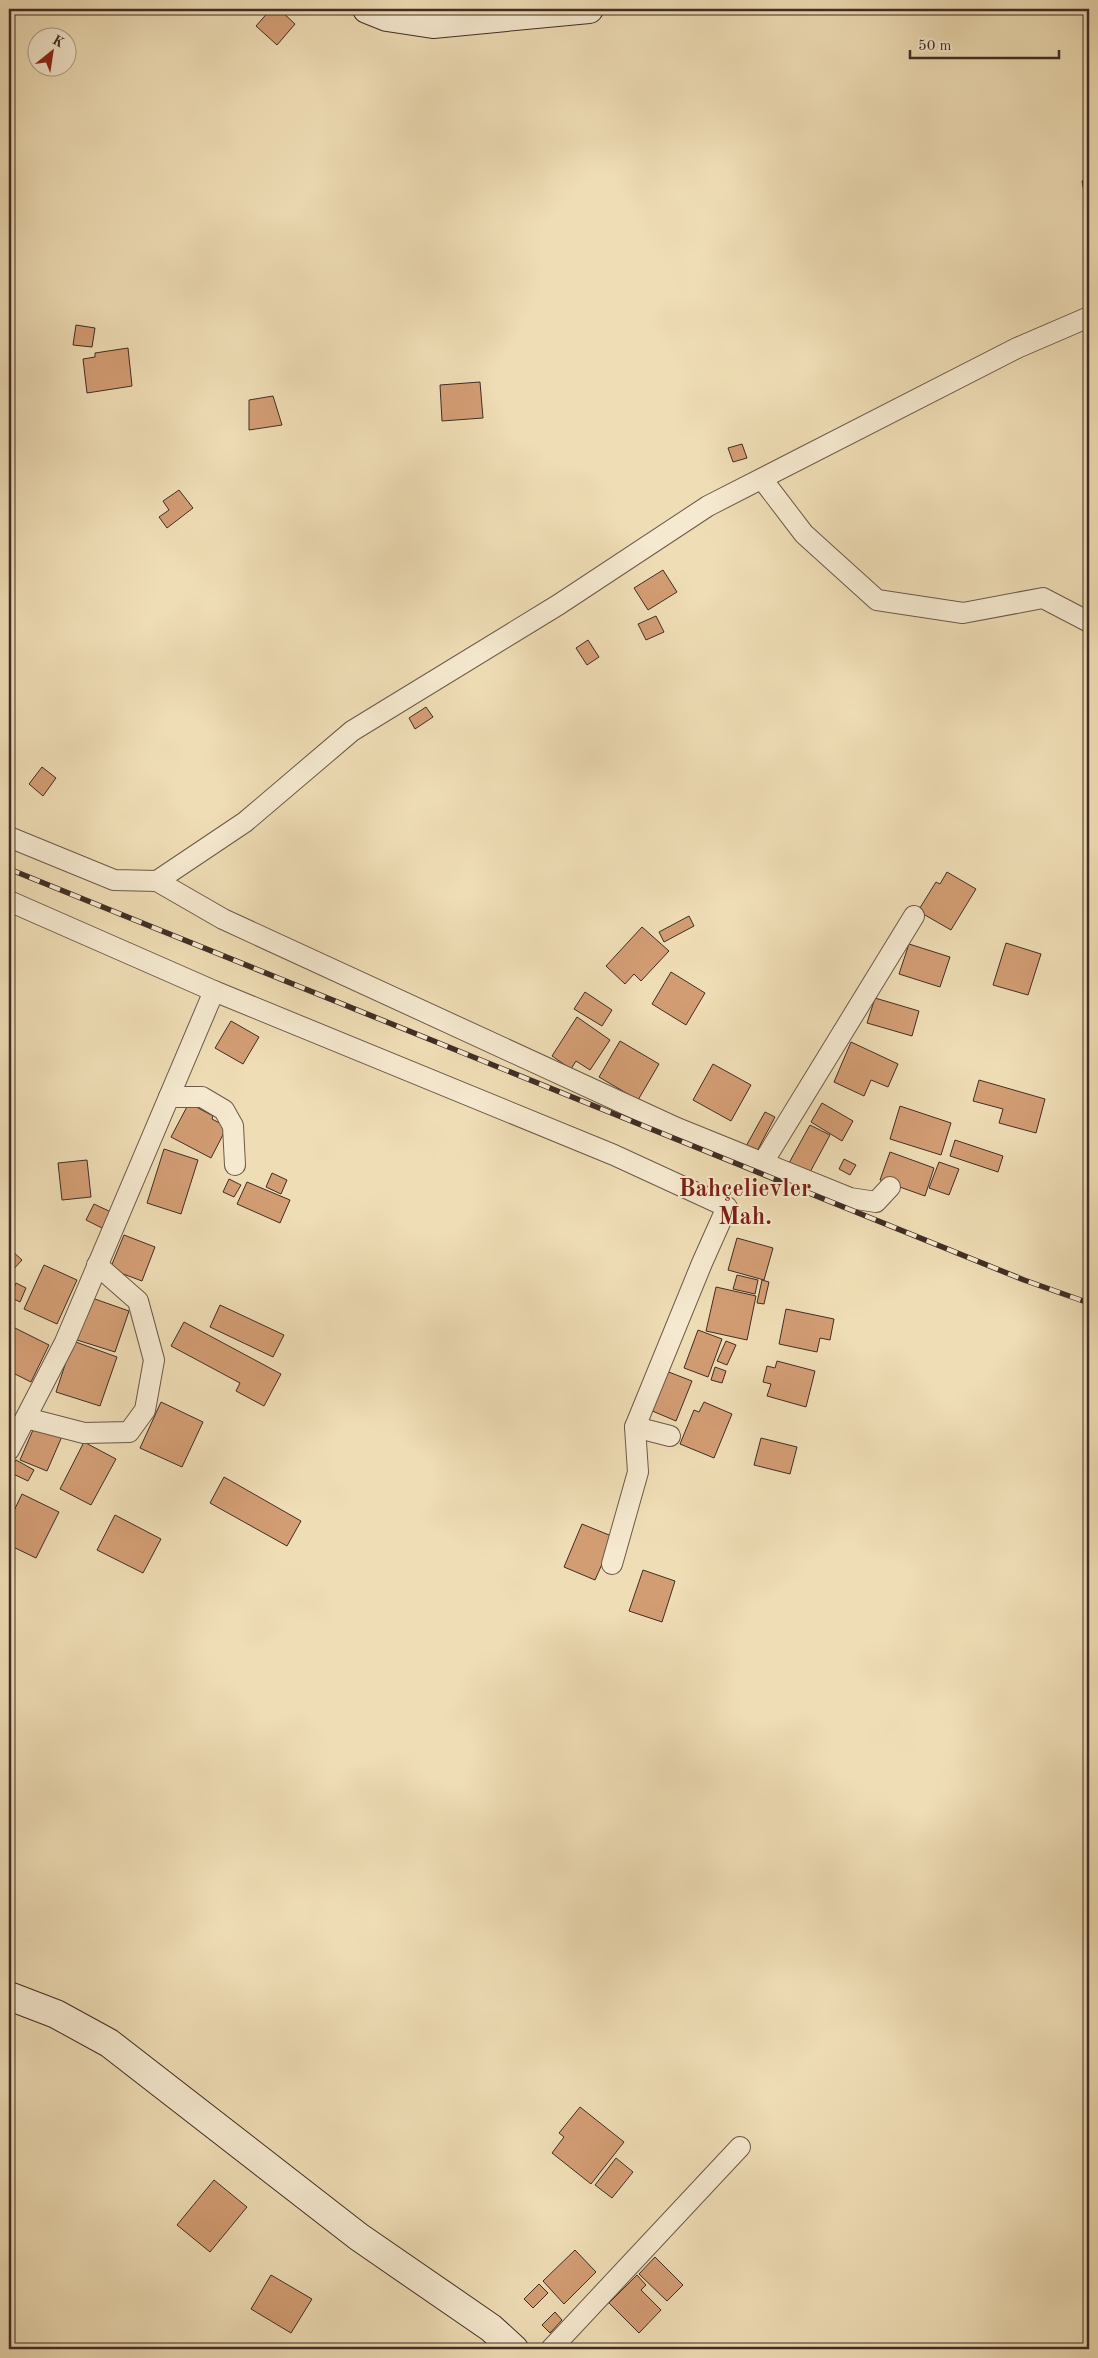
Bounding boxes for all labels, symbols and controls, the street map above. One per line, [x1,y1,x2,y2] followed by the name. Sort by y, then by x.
[28,28,78,78] north arrow
[910,28,1059,60] scale bar
[50,33,66,50] text: K
[918,39,952,54] text: 50 m
[679,1178,811,1230] district label: Bahçelievler Mah.

